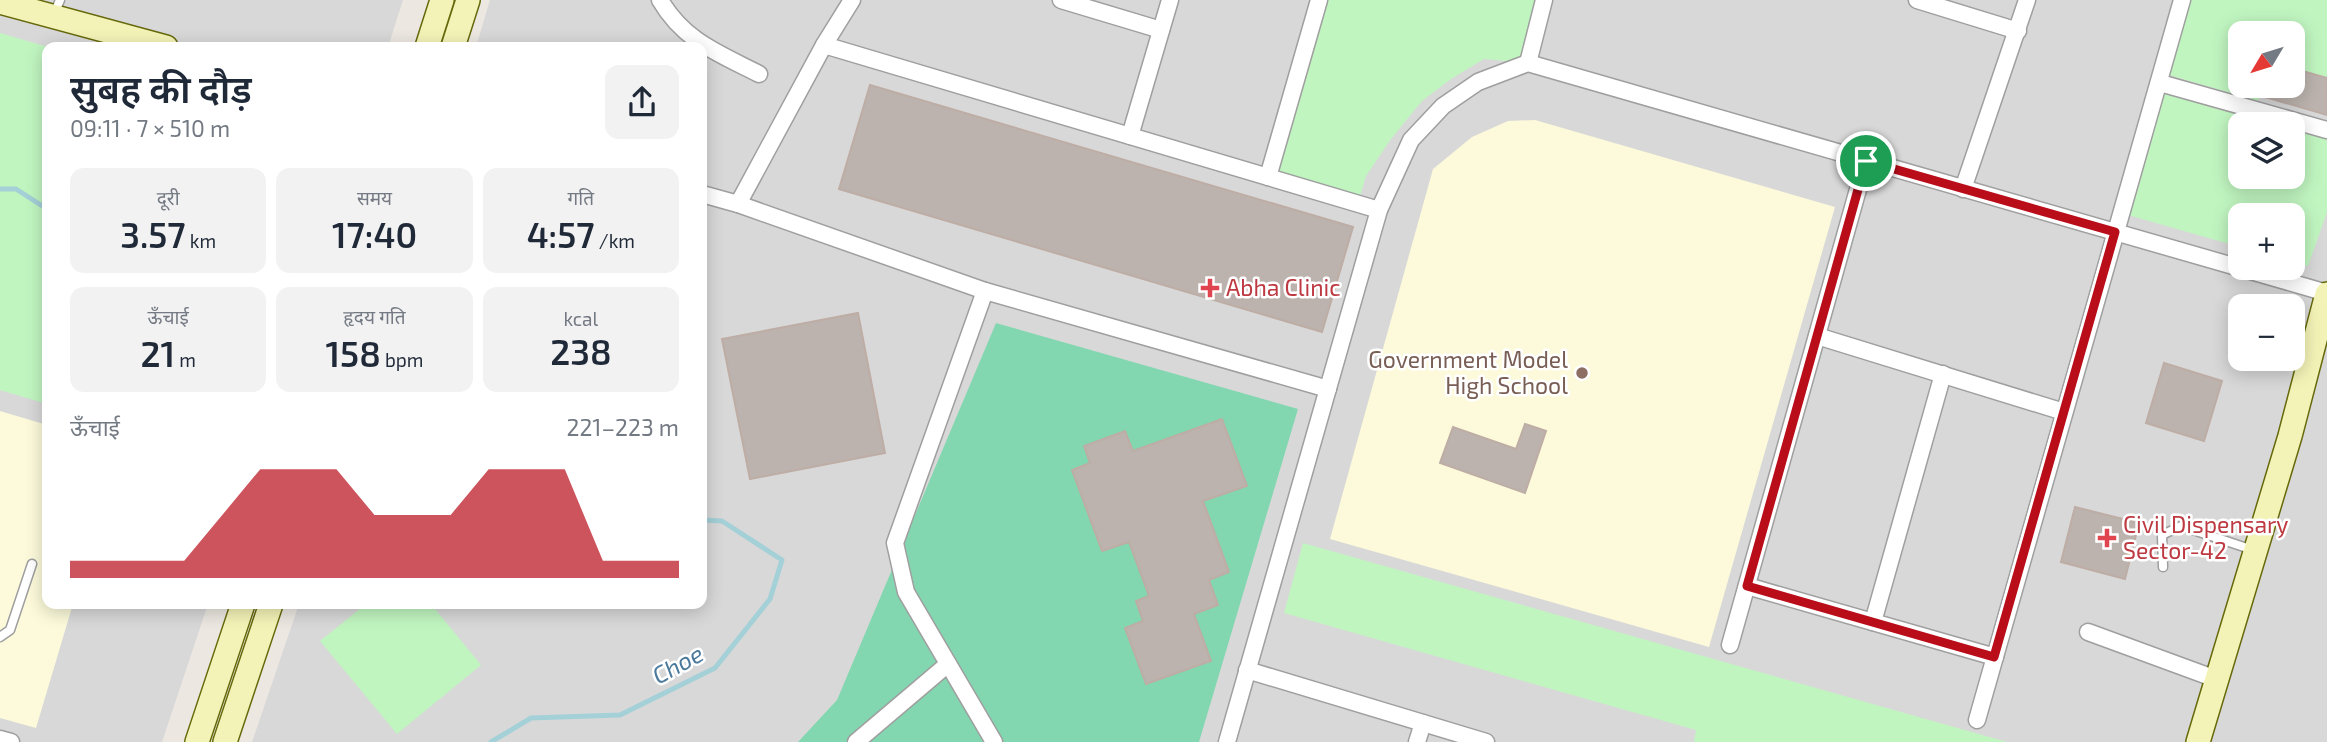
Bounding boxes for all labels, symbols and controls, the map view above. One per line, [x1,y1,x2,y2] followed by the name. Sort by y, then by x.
[2228,21,2305,98] north arrow
[2228,21,2305,371] map controls
[70,65,252,111] text: सुबह की दौड़
[605,65,679,139] button: share
[2228,112,2305,189] button: layers
[70,114,230,142] text: 09:11 · 7 × 510 m
[1836,131,1896,191] pin
[1847,142,1885,180] icon: arrive
[157,186,180,209] text: दूरी
[357,186,392,209] text: समय
[568,186,594,209] text: गति
[2228,203,2305,280] button: +
[120,213,186,255] text: 3.57
[332,213,417,255] text: 17:40
[527,213,595,255] text: 4:57
[186,229,216,252] text: km
[595,229,635,252] text: /km
[1226,273,1341,301] place label: Abha Clinic
[1200,278,1220,298] marker: Abha Clinic
[2228,294,2305,371] button: −
[148,305,189,328] text: ऊँचाई
[343,305,406,328] text: हृदय गति
[563,307,598,330] text: kcal
[550,330,611,372] text: 238
[140,332,175,374] text: 21
[325,332,381,374] text: 158
[1368,345,1568,399] place label: Government Model High School
[175,348,196,371] text: m
[381,348,423,371] text: bpm
[1574,365,1590,381] marker: Government Model High School
[70,413,120,441] text: ऊँचाई
[566,413,679,441] text: 221–223 m
[2123,510,2289,564] place label: Civil Dispensary Sector-42
[2097,528,2117,548] marker: Civil Dispensary Sector-42
[647,638,708,689] water label: Choe

